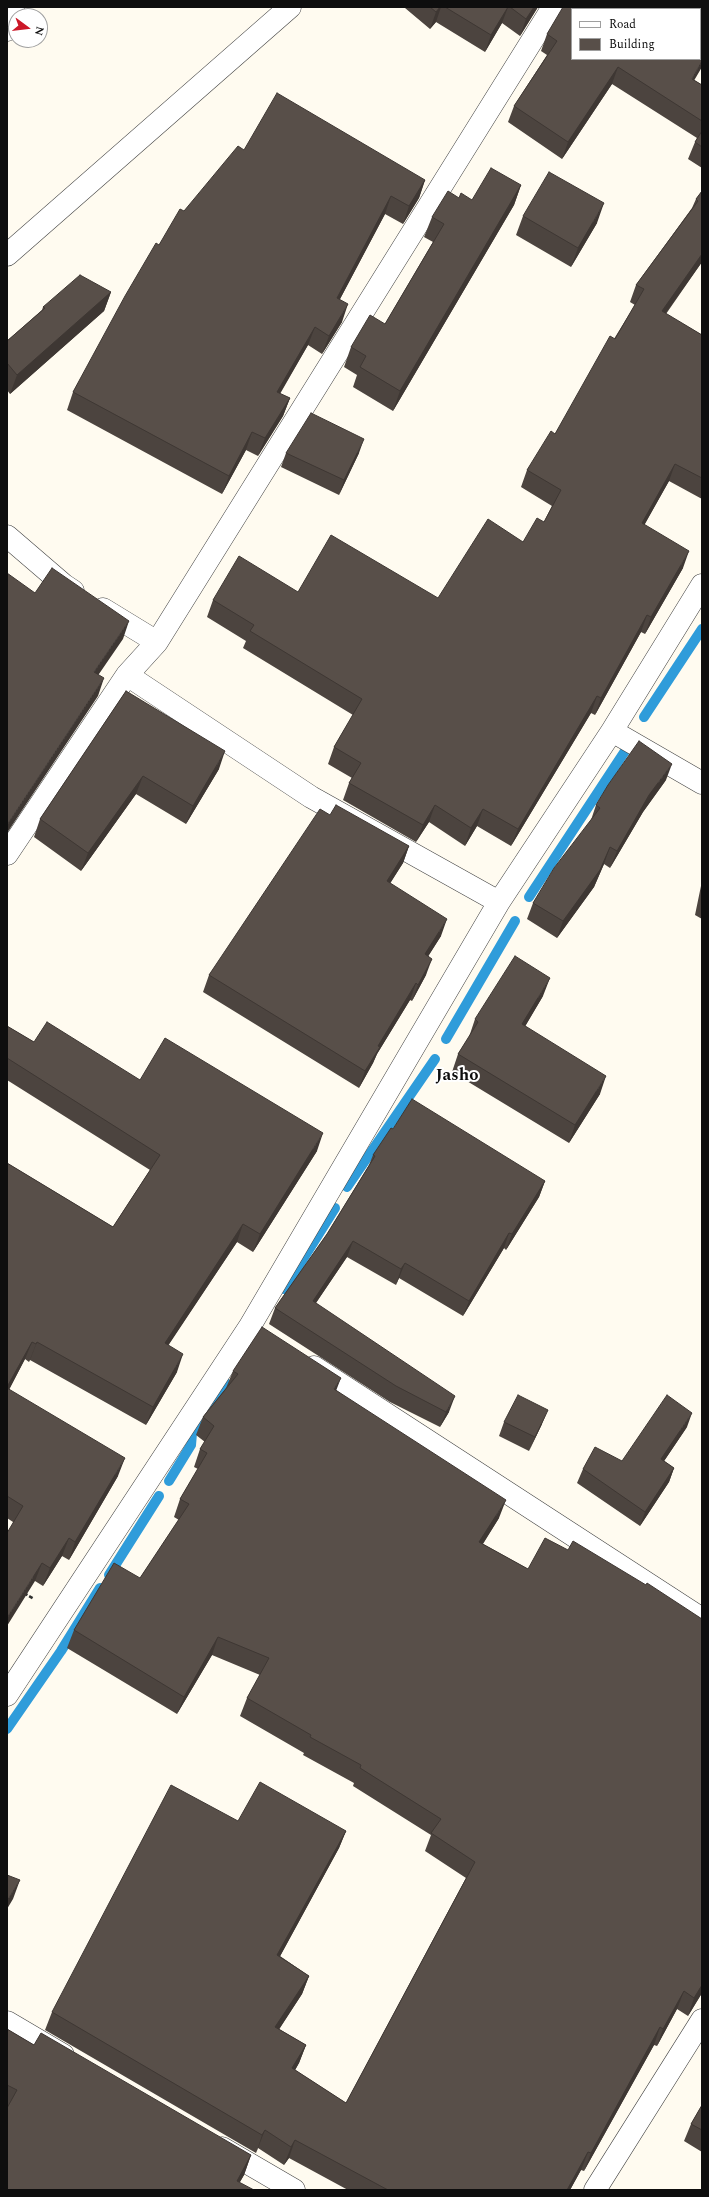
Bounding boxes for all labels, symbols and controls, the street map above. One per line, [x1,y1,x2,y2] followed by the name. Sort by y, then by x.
[8,8,48,48] north arrow
[571,8,701,60] legend
[609,15,636,34] text: Road
[30,24,48,38] text: N
[609,35,655,54] text: Building
[435,1067,479,1087] district label: Jasho

